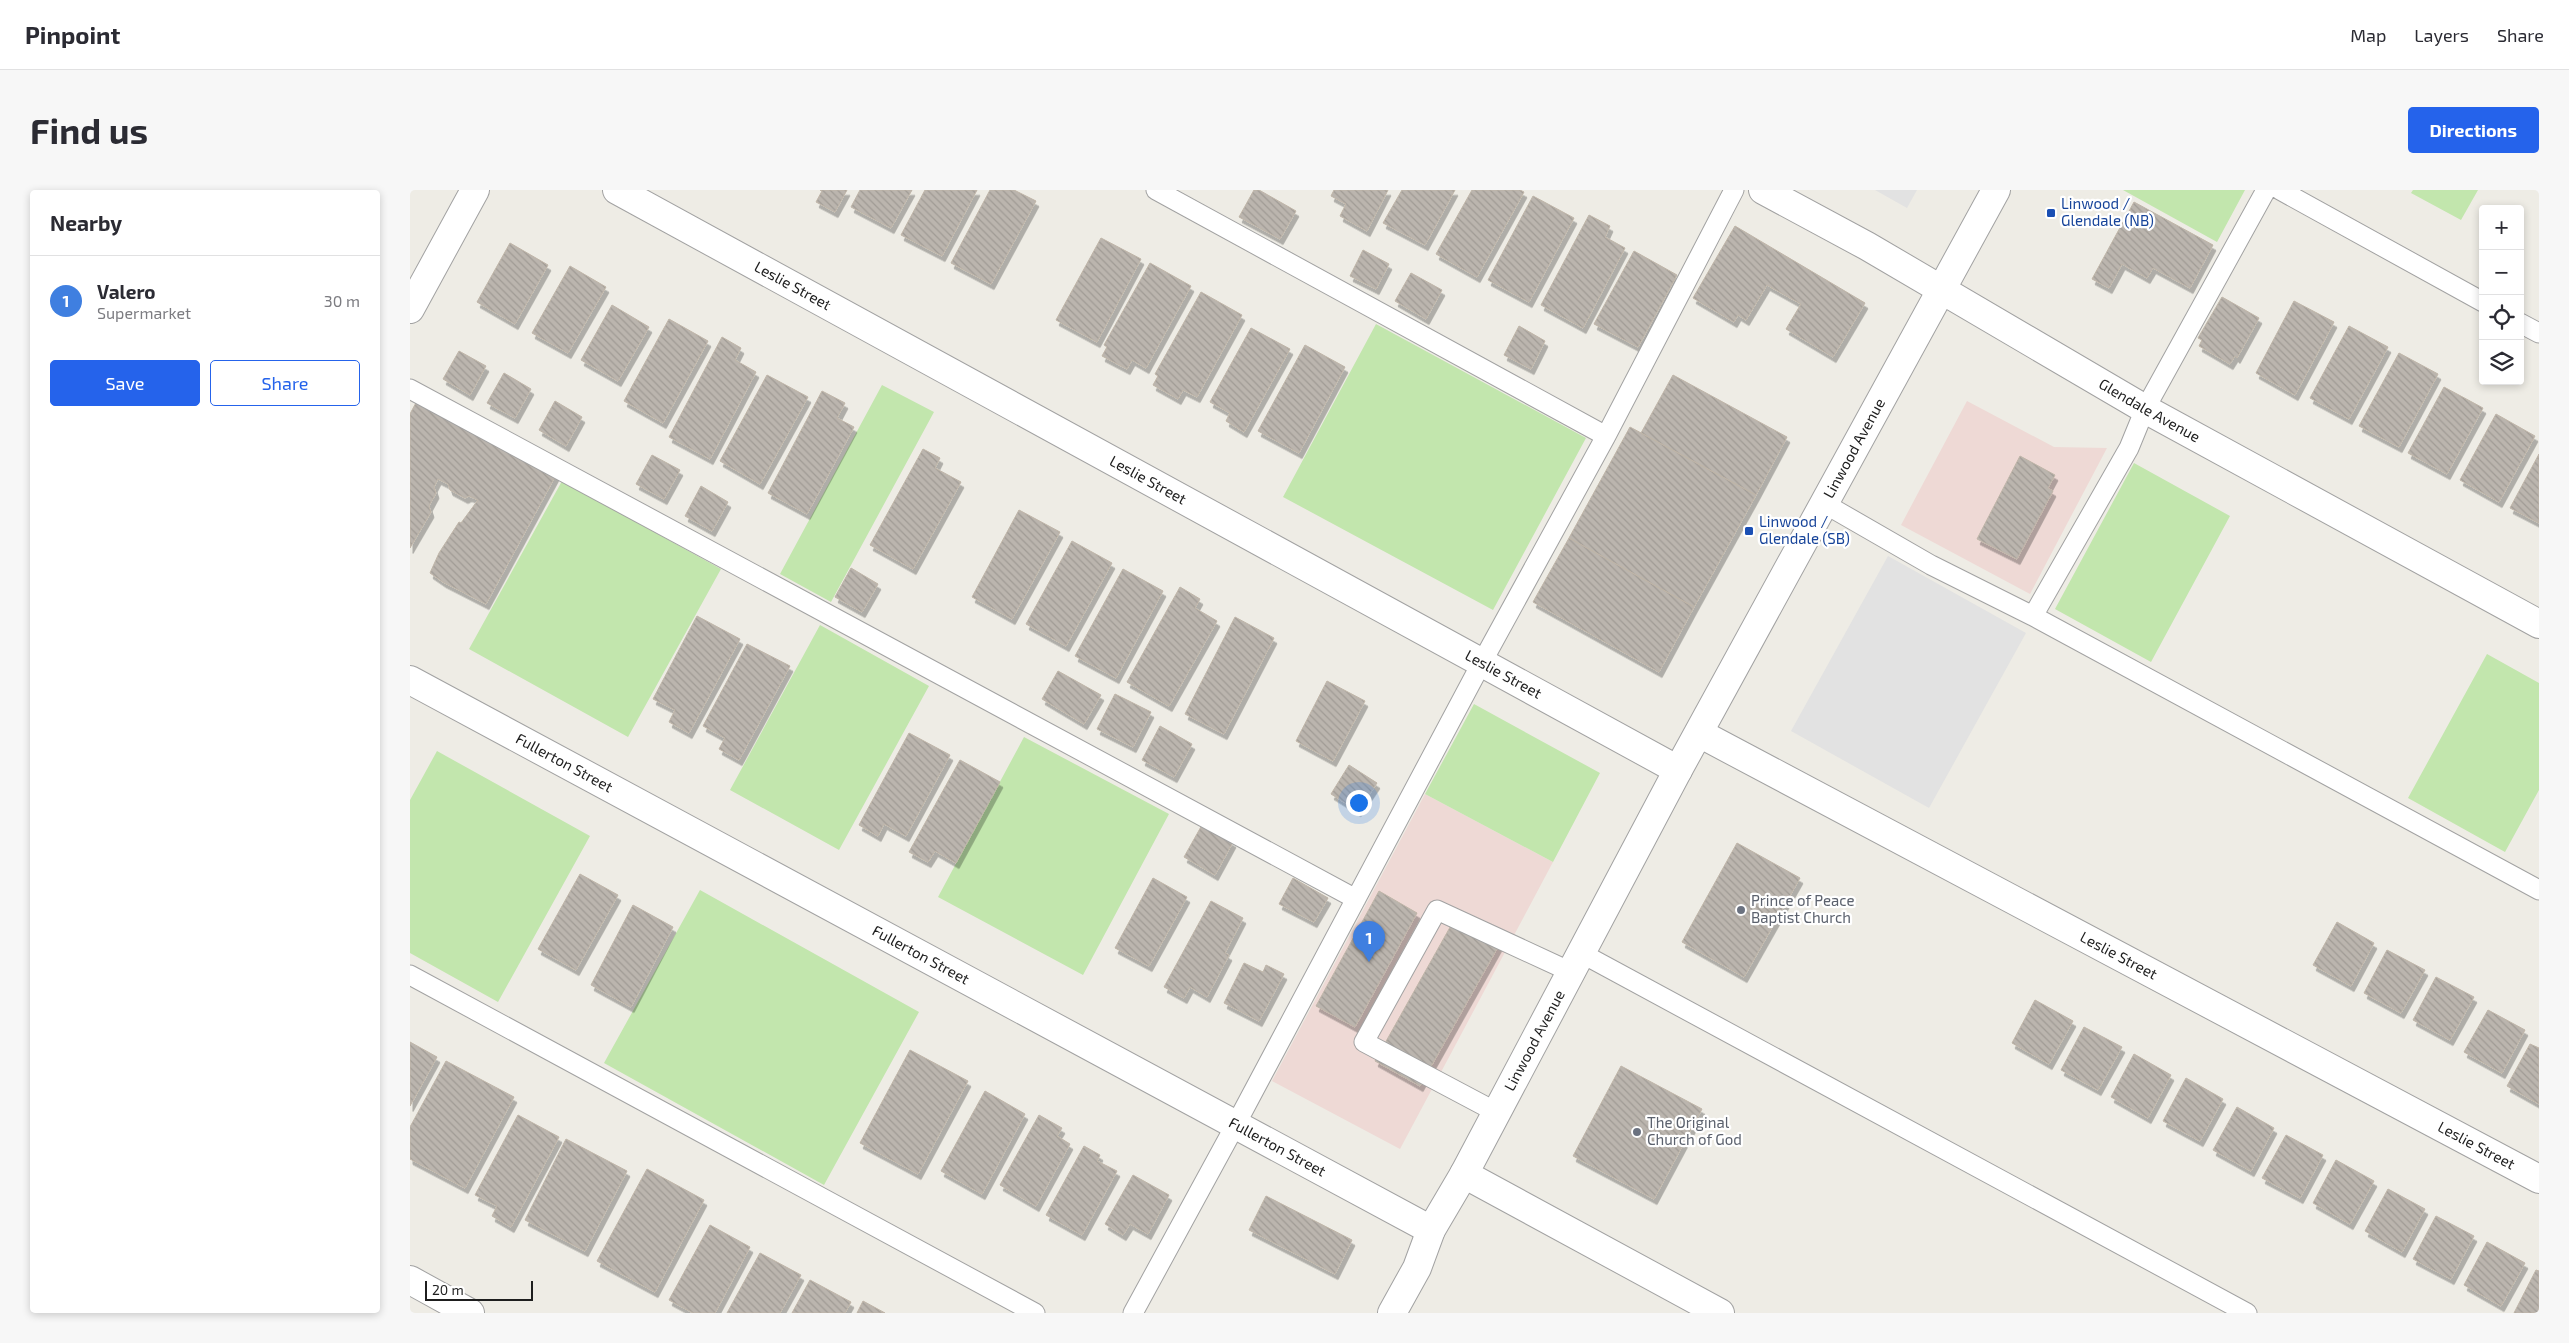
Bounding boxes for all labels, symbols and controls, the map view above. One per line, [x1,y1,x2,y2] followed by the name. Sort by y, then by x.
[25,20,120,49] text: Pinpoint
[2350,24,2386,46] text: Map
[2414,24,2469,46] text: Layers
[2497,24,2544,46] text: Share
[2408,107,2539,153] button: Directions
[30,109,148,151] text: Find us
[2061,194,2154,229] place label: Linwood / Glendale (NB)
[2479,205,2524,385] map controls
[2479,205,2524,250] button: +
[2045,207,2057,219] marker: Linwood / Glendale (NB)
[50,210,122,235] text: Nearby
[2479,250,2524,295] button: −
[751,257,835,313] street label: Leslie Street
[97,280,156,303] text: Valero
[63,291,69,310] text: 1
[324,291,360,310] text: 30 m
[2479,295,2524,340] button: locate
[97,303,191,322] text: Supermarket
[2479,340,2524,385] button: layers
[50,360,200,406] button: Save
[210,360,360,406] button: Share
[2096,374,2204,445] street label: Glendale Avenue
[1819,395,1888,501] street label: Linwood Avenue
[1107,451,1190,508] street label: Leslie Street
[1759,512,1850,547] place label: Linwood / Glendale (SB)
[1743,525,1755,537] marker: Linwood / Glendale (SB)
[1462,645,1545,702] street label: Leslie Street
[513,729,616,796] street label: Fullerton Street
[1346,790,1372,816] your location
[1751,891,1855,926] place label: Prince of Peace Baptist Church
[1735,904,1747,916] marker: Prince of Peace Baptist Church
[870,921,973,988] street label: Fullerton Street
[1353,921,1385,962] pin: 1
[2077,927,2161,983] street label: Leslie Street
[1500,987,1568,1094] street label: Linwood Avenue
[1226,1113,1329,1180] street label: Fullerton Street
[1647,1113,1742,1148] place label: The Original Church of God
[2435,1117,2519,1173] street label: Leslie Street
[1631,1126,1643,1138] marker: The Original Church of God
[425,1278,532,1301] scale bar
[432,1281,464,1298] text: 20 m

